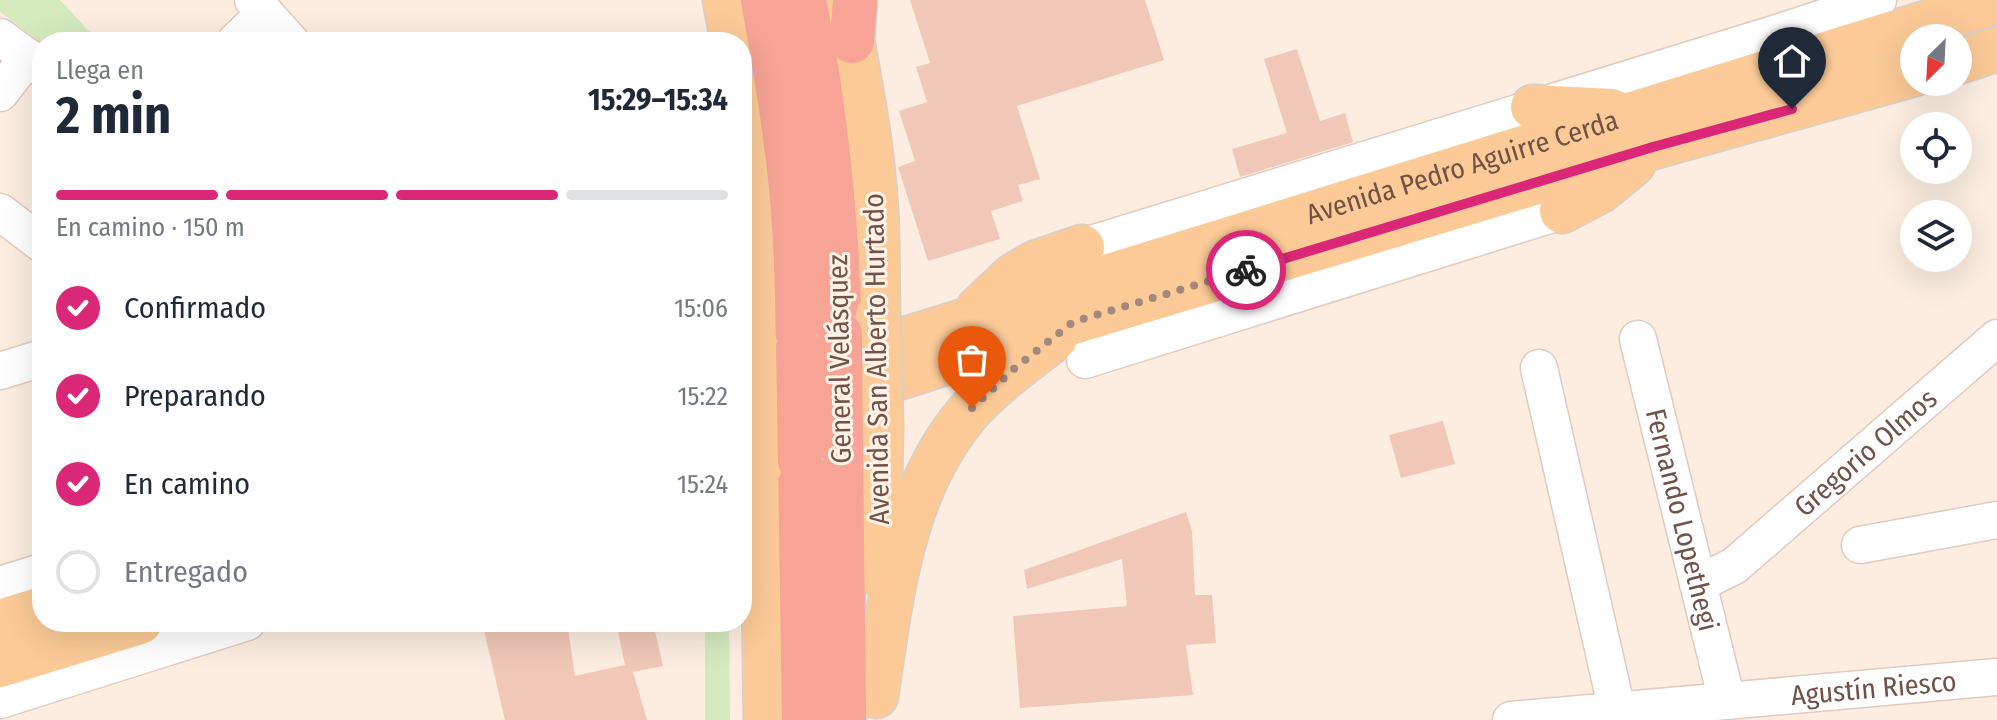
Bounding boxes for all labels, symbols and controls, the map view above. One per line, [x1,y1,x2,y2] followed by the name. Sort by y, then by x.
[1900,24,1972,96] north arrow
[1900,24,1972,272] map controls
[1758,27,1826,109] pin
[1770,39,1814,83] icon: home
[56,55,144,86] text: Llega en
[588,82,728,118] text: 15:29–15:34
[56,84,171,147] text: 2 min
[1302,103,1622,231] street label: Avenida Pedro Aguirre Cerda
[1900,112,1972,184] button: locate
[857,193,896,525] street label: Avenida San Alberto Hurtado
[1900,200,1972,272] button: layers
[56,212,245,243] text: En camino · 150 m
[1206,230,1286,310] courier
[1224,248,1268,292] icon: bike
[821,254,858,464] street label: General Velásquez
[56,286,100,330] icon: check
[124,290,266,326] text: Confirmado
[674,293,728,324] text: 15:06
[938,326,1006,408] pin
[950,338,994,382] icon: bag
[56,374,100,418] icon: check
[124,378,266,414] text: Preparando
[677,381,728,412] text: 15:22
[1788,382,1944,523] street label: Gregorio Olmos
[1639,405,1725,634] street label: Fernando Lopethegi
[56,462,100,506] icon: check
[124,466,250,502] text: En camino
[677,469,728,500] text: 15:24
[124,554,248,590] text: Entregado
[1789,665,1958,712] street label: Agustín Riesco

